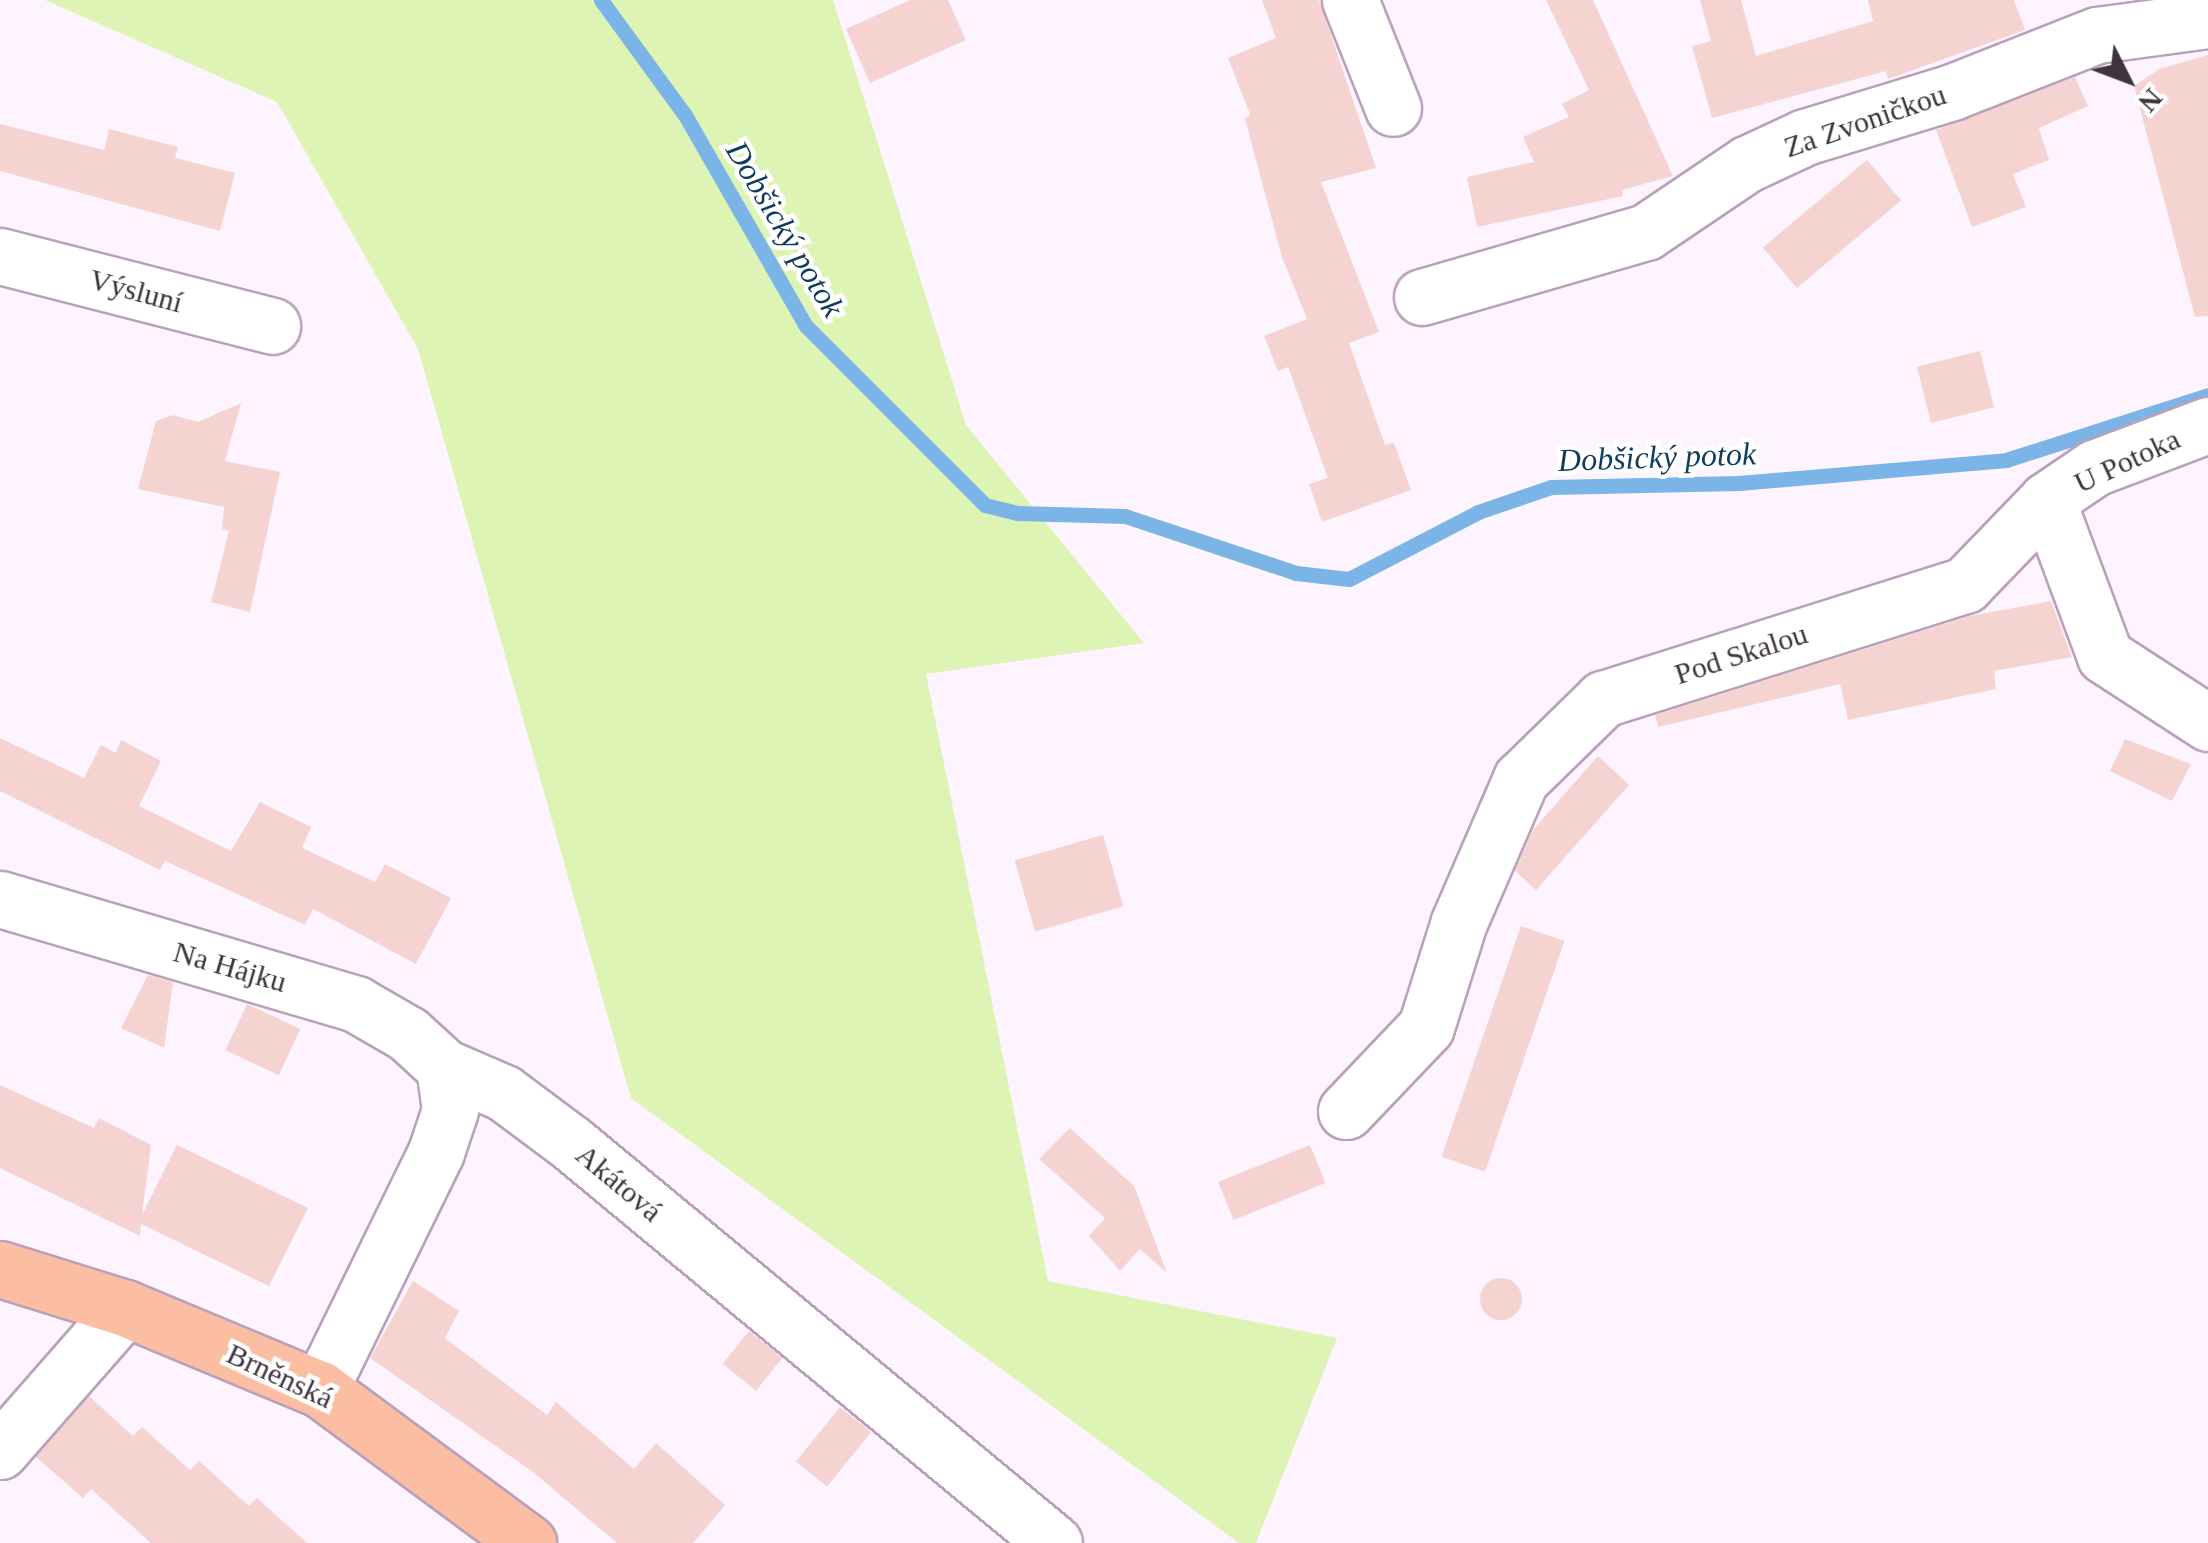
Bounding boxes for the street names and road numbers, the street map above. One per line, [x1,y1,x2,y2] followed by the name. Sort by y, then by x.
[1779,76,1951,166] street label: Za Zvoničkou
[85,261,187,321] street label: Výsluní
[2068,421,2186,501] street label: U Potoka
[1670,616,1812,692] street label: Pod Skalou
[169,934,291,1000] street label: Na Hájku
[569,1137,669,1229] street label: Akátová
[221,1336,339,1416] street label: Brněnská

